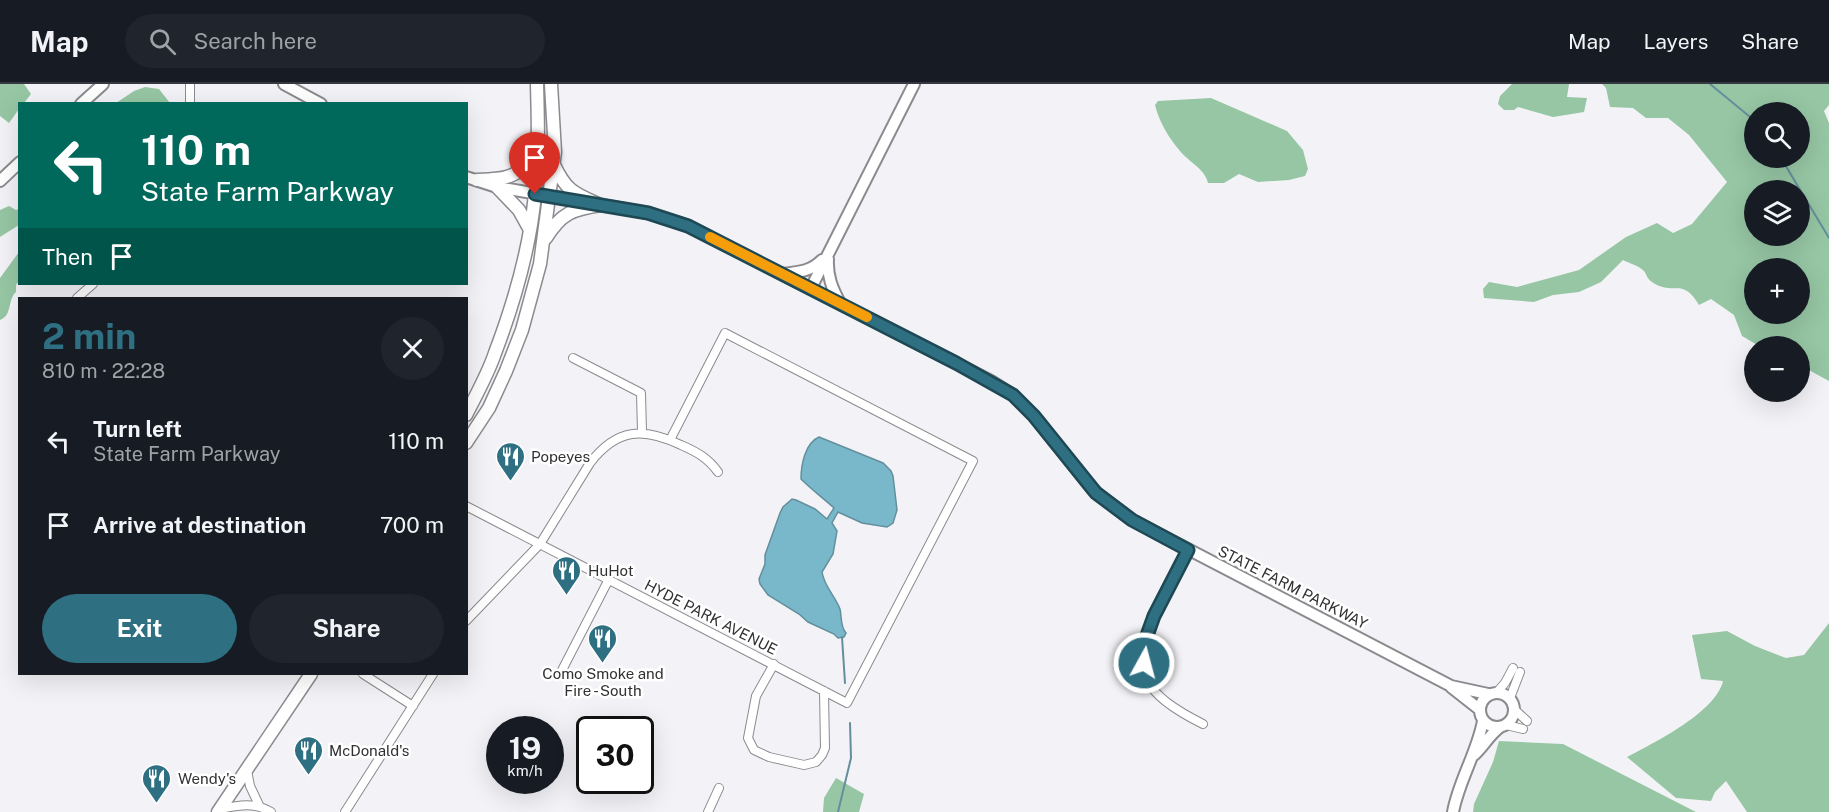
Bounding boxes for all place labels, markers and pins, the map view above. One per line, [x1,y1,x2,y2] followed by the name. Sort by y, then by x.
[509,132,560,194] pin
[494,440,526,482] restaurant icon: Popeyes
[531,448,590,465] place label: Popeyes
[551,554,583,596] restaurant icon: HuHot
[588,562,634,579] place label: HuHot
[587,622,619,664] restaurant icon: Como Smoke and Fire - South
[542,665,664,699] place label: Como Smoke and Fire - South
[292,734,324,776] restaurant icon: McDonald's
[329,742,409,759] place label: McDonald's
[141,762,173,804] restaurant icon: Wendy's
[178,770,236,787] place label: Wendy's

